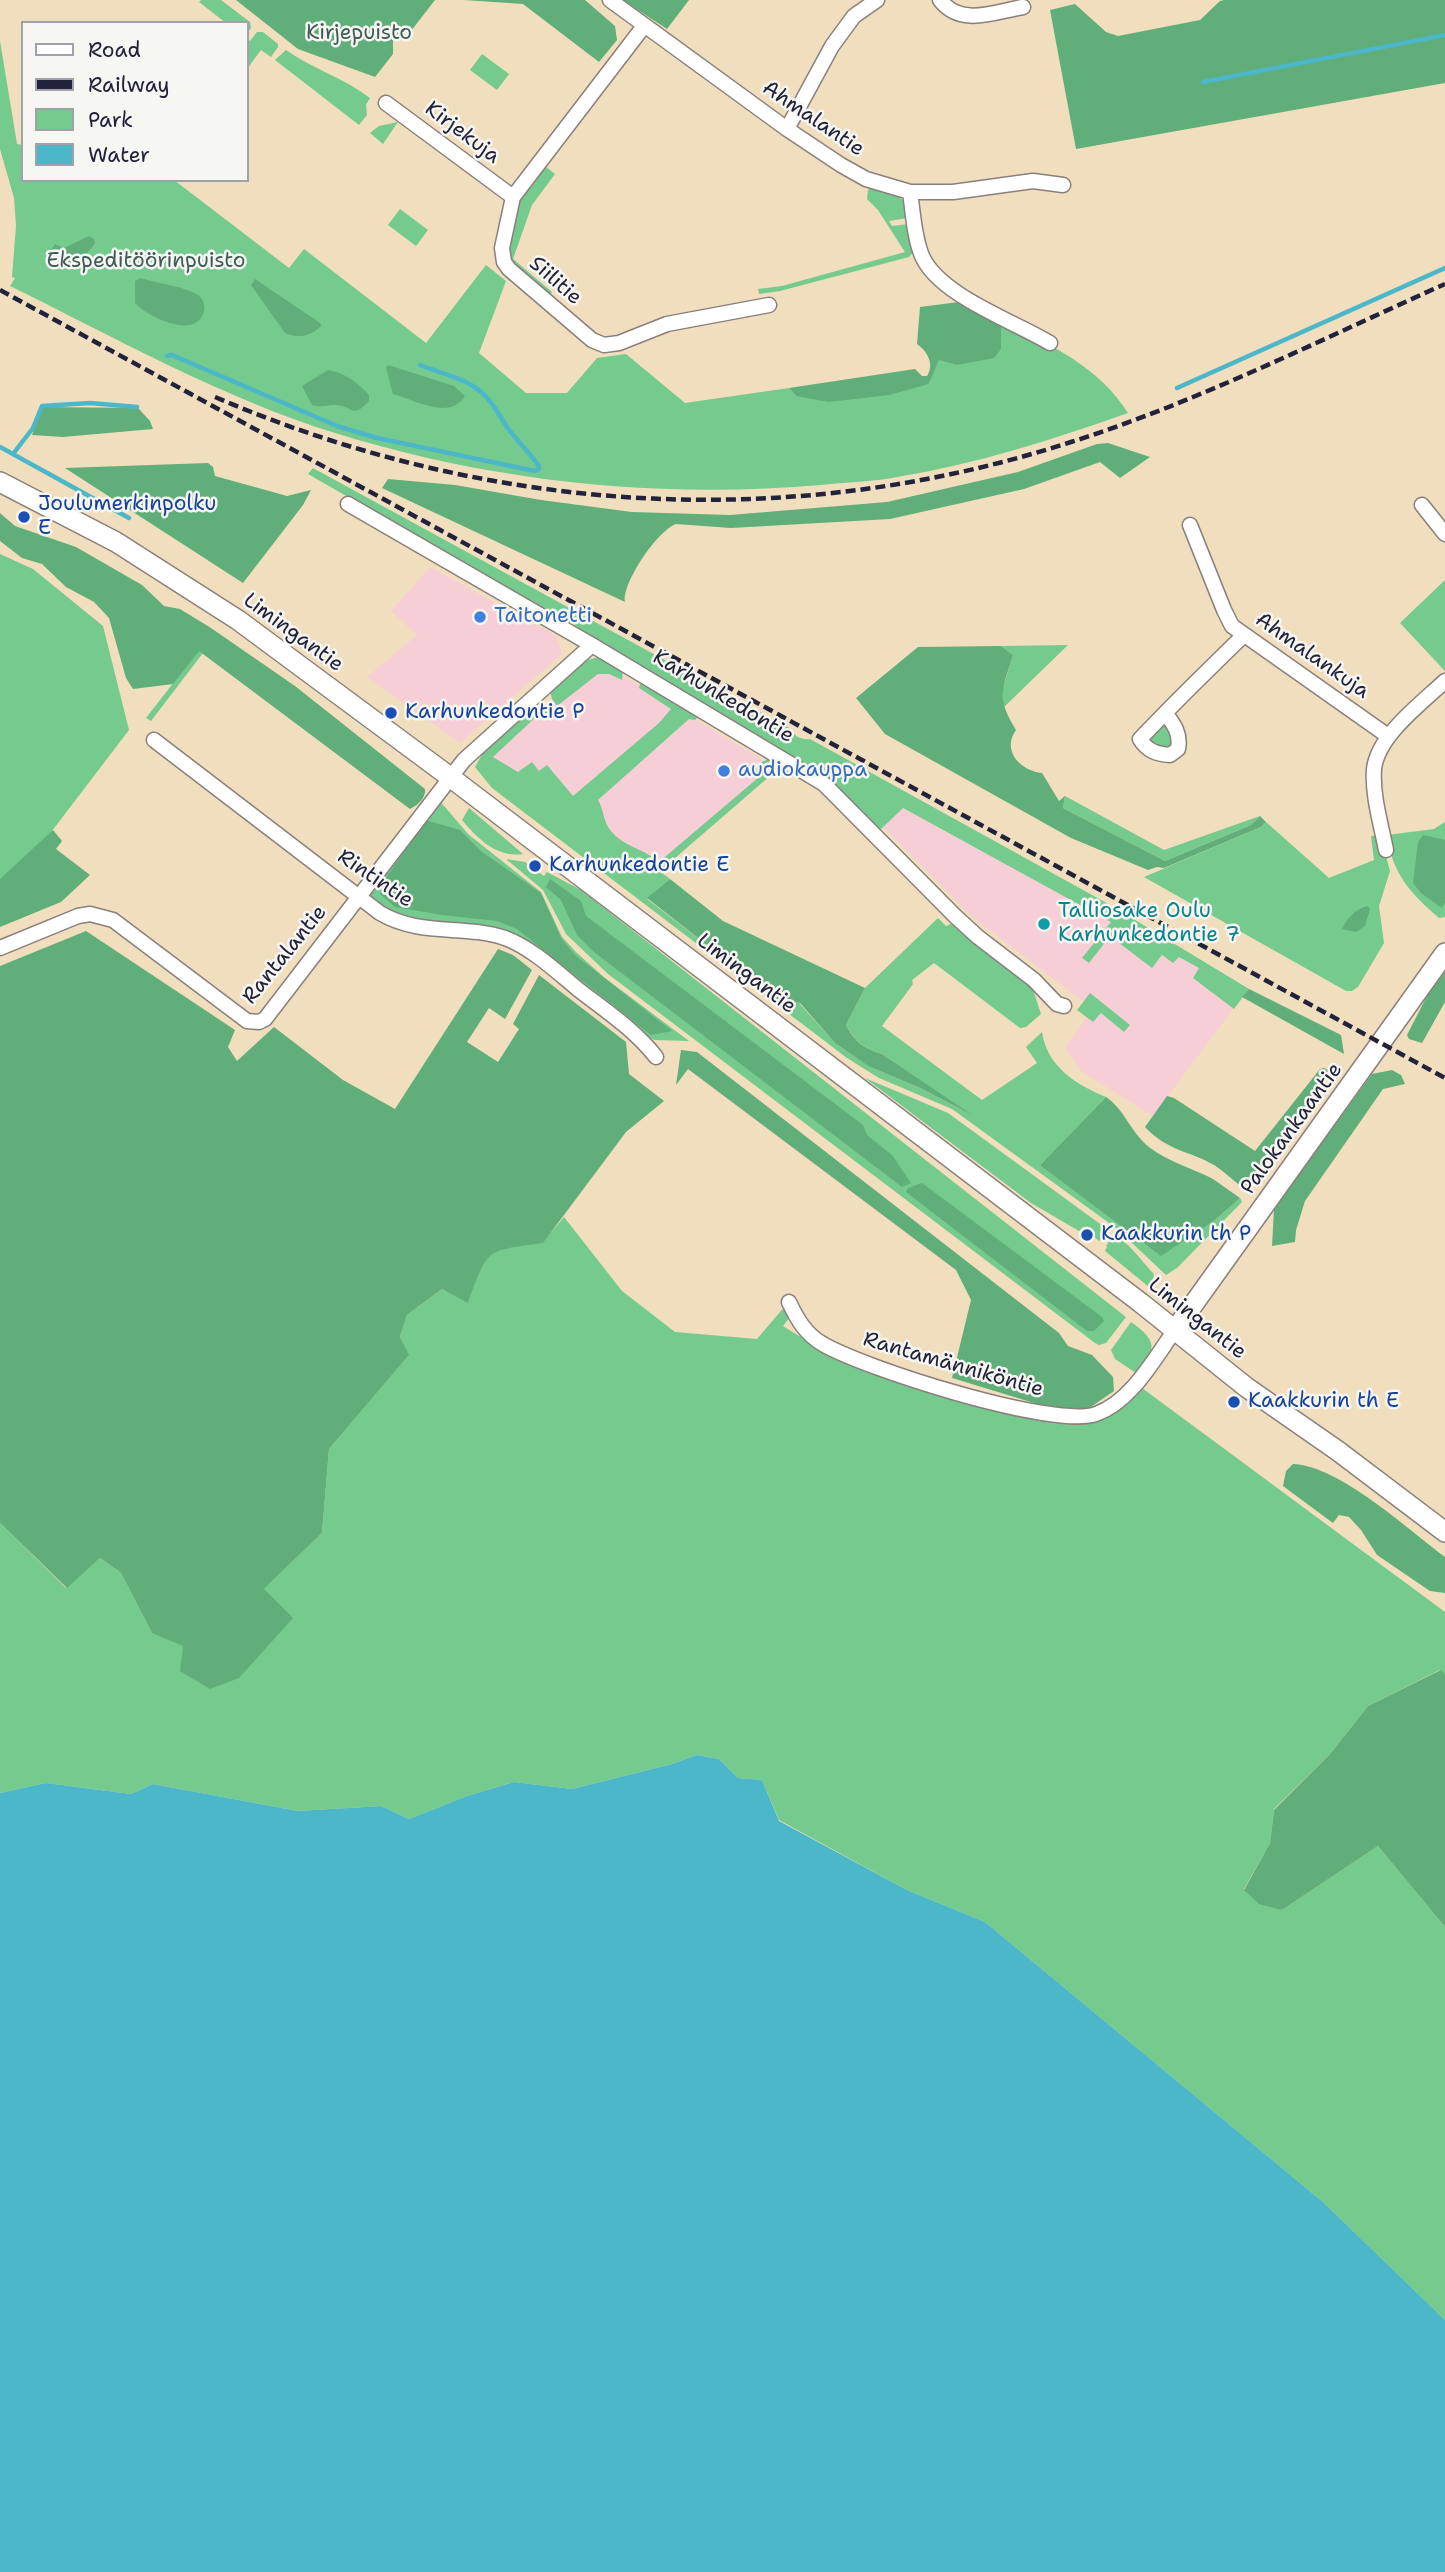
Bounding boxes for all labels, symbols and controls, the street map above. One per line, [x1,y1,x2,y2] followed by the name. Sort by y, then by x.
[21,21,248,182] legend
[306,21,412,47] park label: Kirjepuisto
[88,36,141,64] text: Road
[88,71,170,99] text: Railway
[757,76,869,162] street label: Ahmalantie
[419,97,505,169] street label: Kirjekuja
[88,106,133,134] text: Park
[88,141,150,169] text: Water
[47,249,245,275] park label: Ekspeditöörinpuisto
[524,251,586,311] street label: Siilitie
[38,492,216,542] place label: Joulumerkinpolku E
[16,509,32,525] marker: Joulumerkinpolku E
[238,588,348,678] street label: Limingantie
[494,604,592,630] place label: Taitonetti
[1250,607,1374,705] street label: Ahmalankuja
[472,609,488,625] marker: Taitonetti
[648,645,798,749] street label: Karhunkedontie
[405,700,585,726] place label: Karhunkedontie P
[383,705,399,721] marker: Karhunkedontie P
[738,758,867,784] place label: audiokauppa
[716,763,732,779] marker: audiokauppa
[332,845,418,913] street label: Rintintie
[549,853,729,879] place label: Karhunkedontie E
[527,858,543,874] marker: Karhunkedontie E
[1058,899,1240,949] place label: Talliosake Oulu Karhunkedontie 7
[238,901,332,1009] street label: Rantalantie
[1036,916,1052,932] marker: Talliosake Oulu Karhunkedontie 7
[691,929,801,1019] street label: Limingantie
[1236,1058,1348,1200] street label: Palokankaantie
[1101,1222,1251,1248] place label: Kaakkurin th P
[1079,1227,1095,1243] marker: Kaakkurin th P
[1143,1273,1251,1365] street label: Limingantie
[860,1327,1046,1403] street label: Rantamänniköntie
[1248,1389,1399,1415] place label: Kaakkurin th E
[1226,1394,1242,1410] marker: Kaakkurin th E

